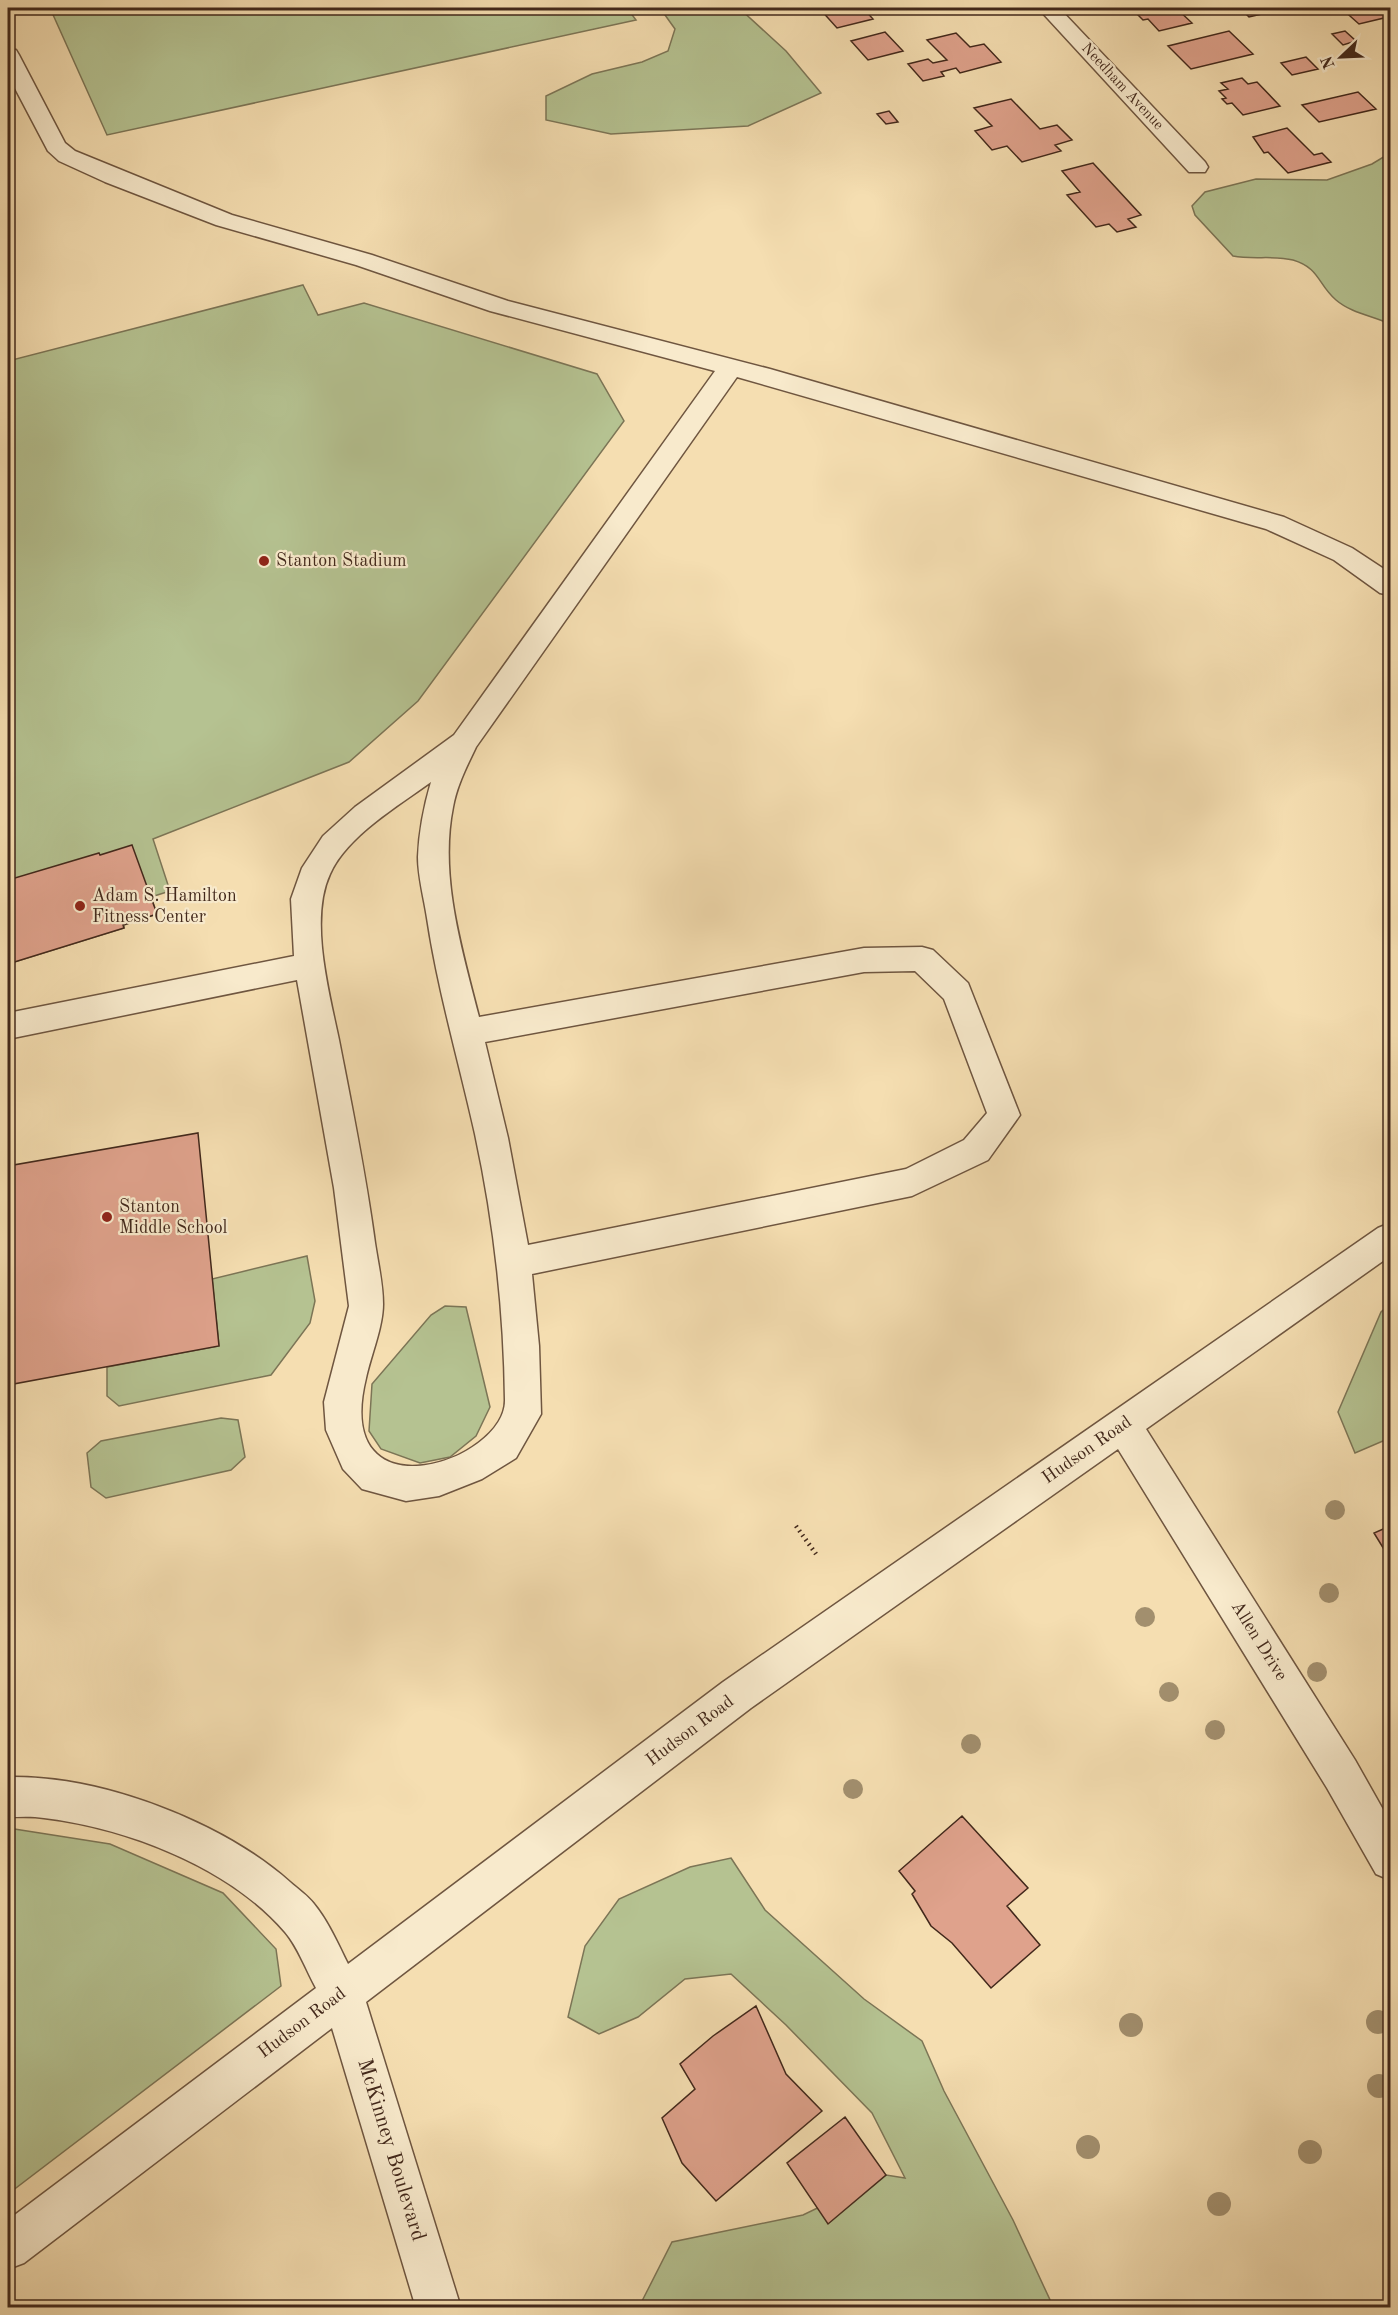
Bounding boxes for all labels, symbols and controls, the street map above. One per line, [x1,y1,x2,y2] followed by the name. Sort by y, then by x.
[1311,27,1371,87] north arrow
[1078,41,1166,133] street label: Needham Avenue
[1319,53,1339,71] text: N
[276,552,407,570] place label: Stanton Stadium
[257,554,271,568] marker: Stanton Stadium
[92,887,237,926] place label: Adam S. Hamilton Fitness Center
[73,899,87,913] marker: Adam S. Hamilton Fitness Center
[119,1198,228,1237] place label: Stanton Middle School
[100,1210,114,1224] marker: Stanton Middle School
[1039,1413,1135,1487] street label: Hudson Road
[1228,1598,1290,1684] street label: Allen Drive
[643,1692,737,1770] street label: Hudson Road
[255,1984,349,2062] street label: Hudson Road
[353,2056,429,2244] street label: McKinney Boulevard

